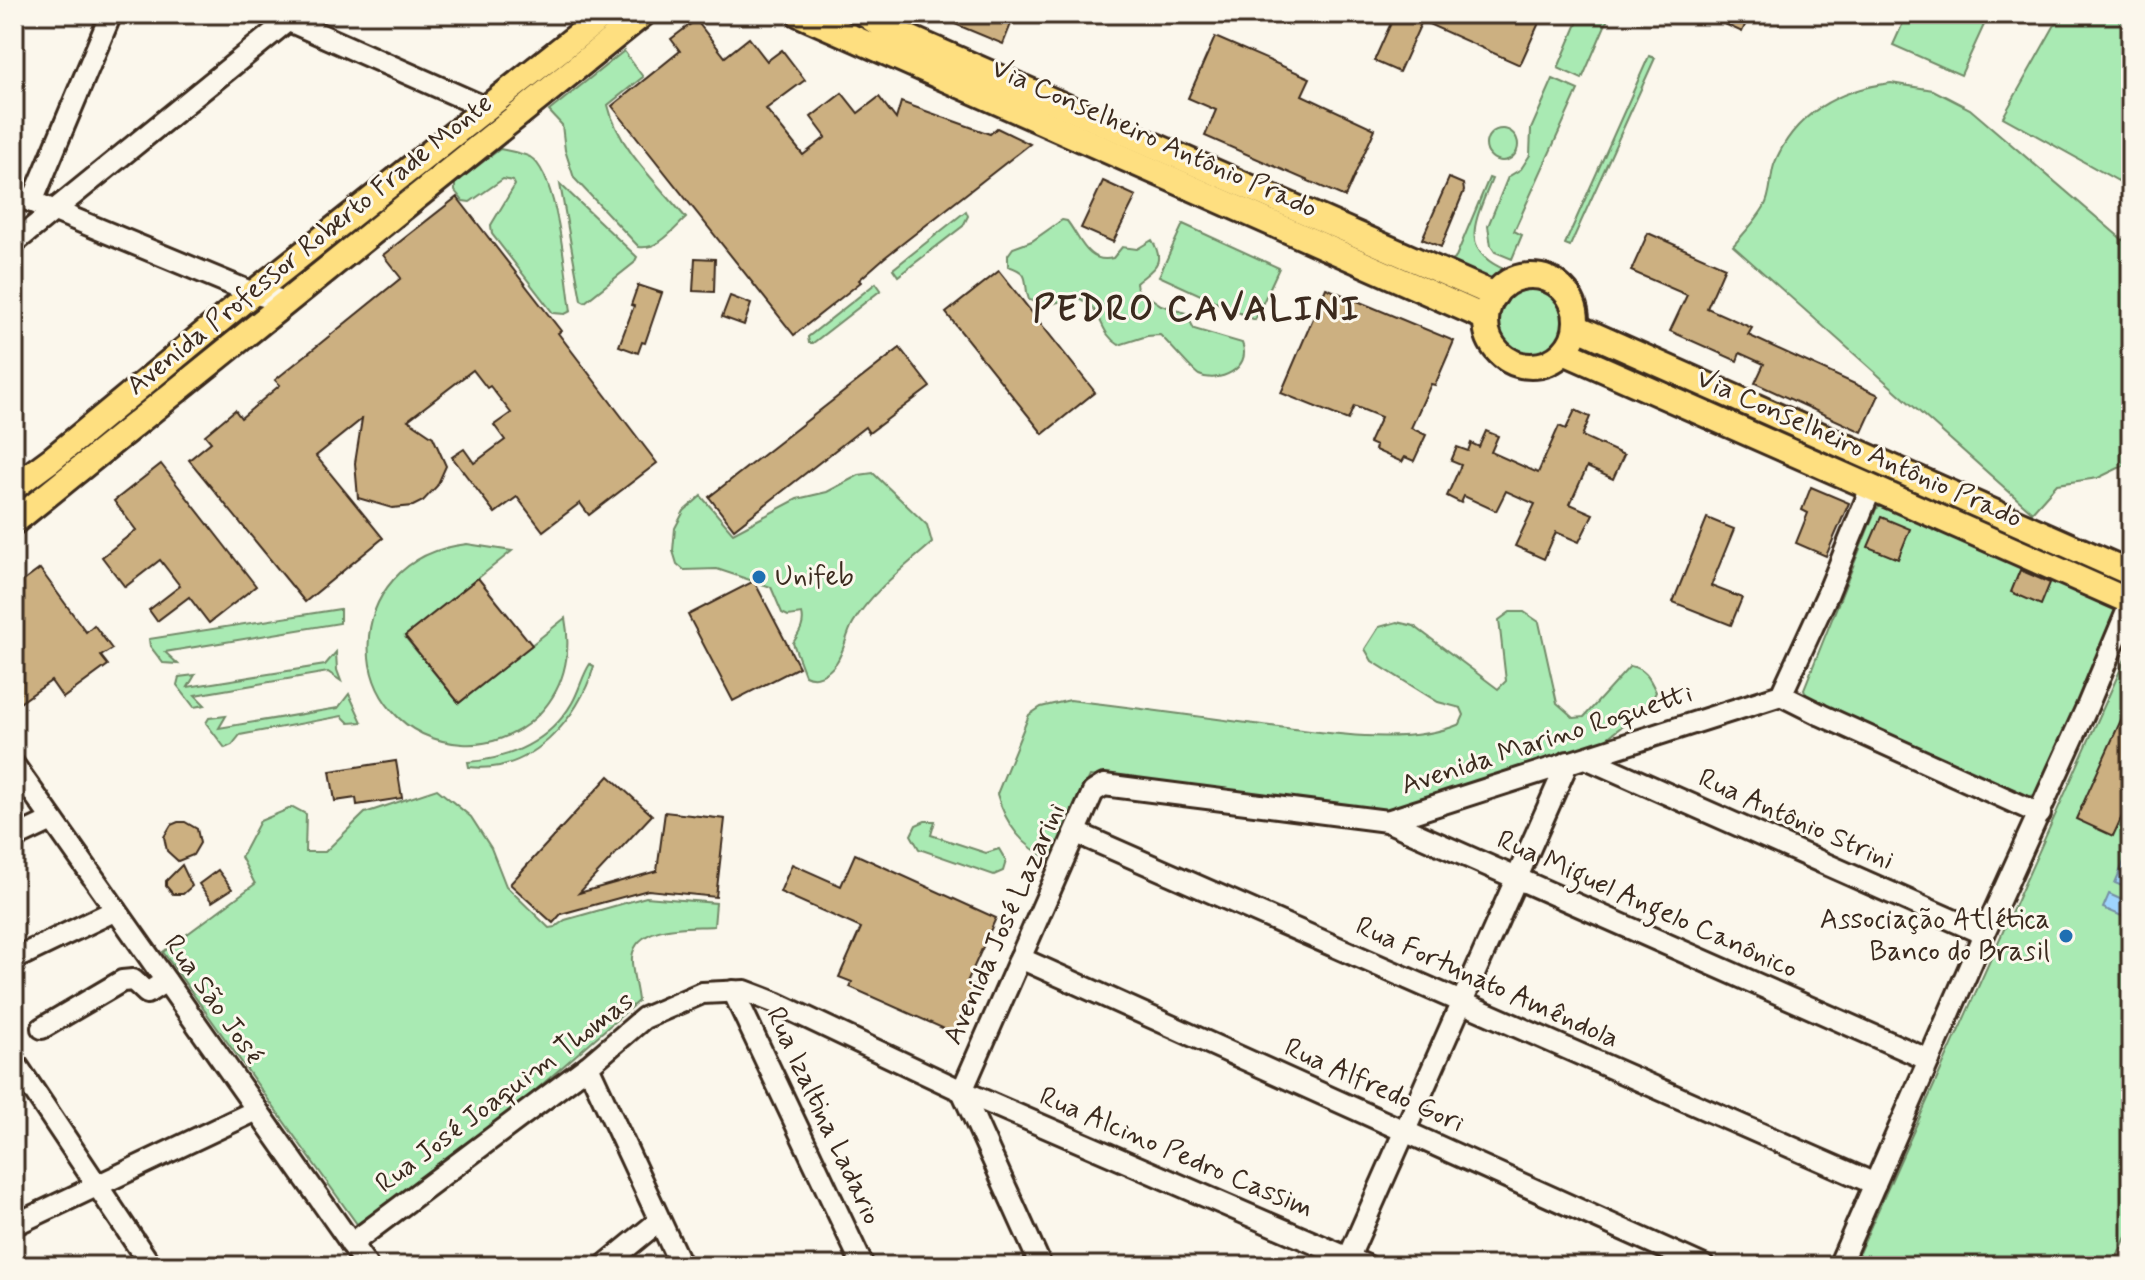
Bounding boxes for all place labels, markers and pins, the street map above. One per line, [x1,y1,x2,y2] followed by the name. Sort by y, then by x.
[775,559,854,596] place label: Unifeb
[750,568,768,586] marker: Unifeb
[1820,902,2050,971] place label: Associação Atlética Banco do Brasil
[2057,927,2075,945] marker: Associação Atlética Banco do Brasil

